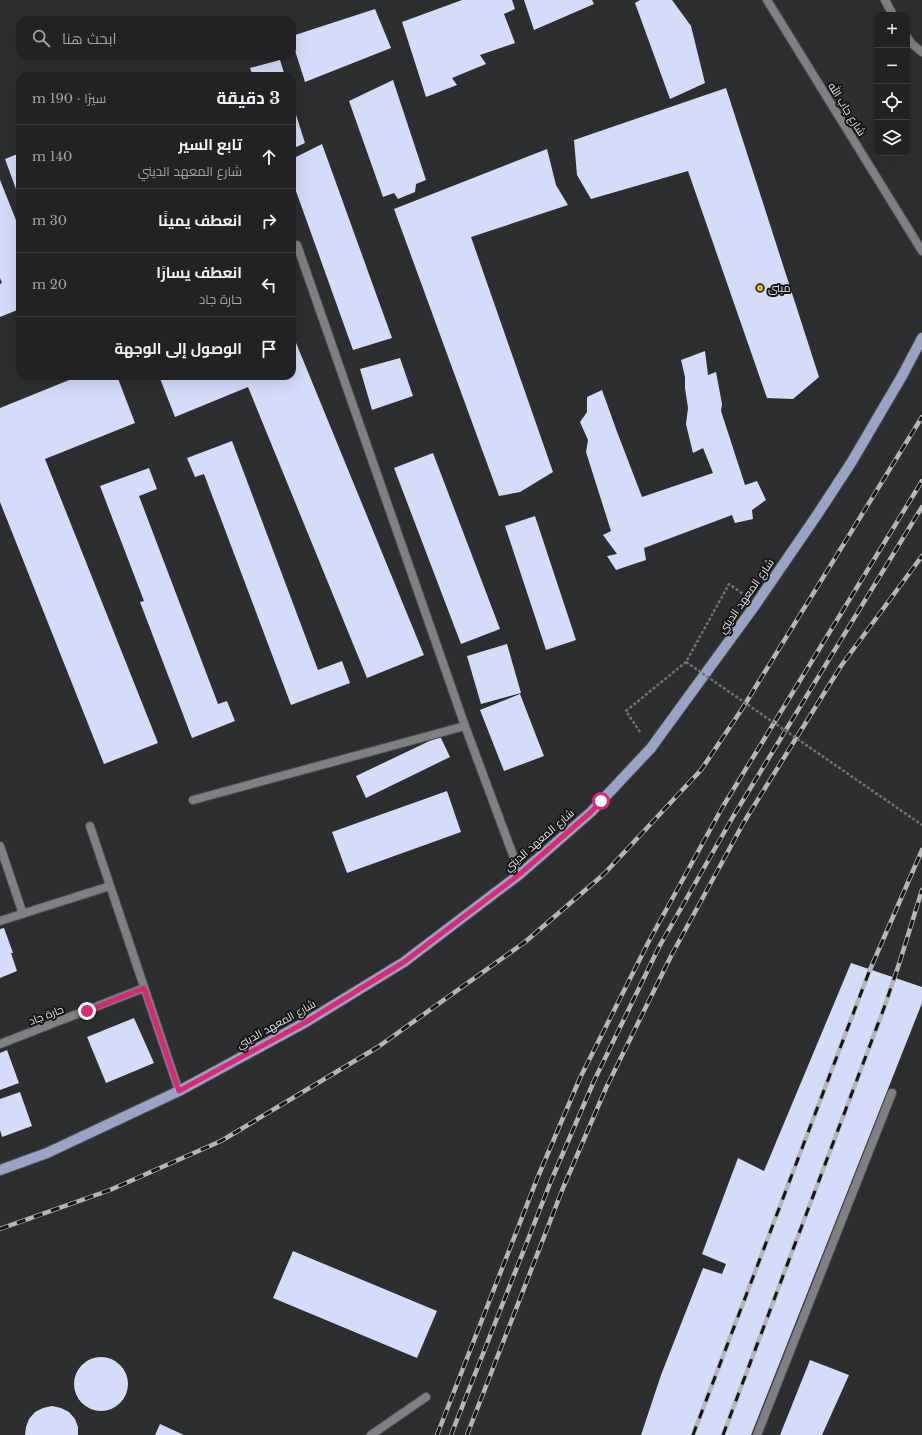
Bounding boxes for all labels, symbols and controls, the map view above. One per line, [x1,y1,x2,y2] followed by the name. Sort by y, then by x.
[874,12,910,156] map controls
[874,12,910,48] button: +
[16,16,296,60] search box
[30,27,52,49] icon: search
[62,29,116,48] text: ابحث هنا
[874,48,910,84] button: −
[824,79,870,139] street label: شارع جاب الله
[874,84,910,120] button: locate
[217,88,280,109] text: 3 دقيقة
[32,90,106,107] text: سيرًا · 190 m
[874,120,910,156] button: layers
[178,135,242,154] text: تابع السير
[258,146,280,168] icon: ahead
[32,148,72,165] text: 140 m
[138,163,242,180] text: شارع المعهد الديني
[258,210,280,232] icon: right
[158,211,242,230] text: انعطف يمينًا
[32,212,67,229] text: 30 m
[156,263,242,282] text: انعطف يسارًا
[258,274,280,296] icon: left
[32,276,67,293] text: 20 m
[768,281,791,295] place label: مبنى
[755,283,765,293] marker: مبنى
[199,291,242,308] text: حارة جاد
[258,338,280,360] icon: arrive
[115,339,242,358] text: الوصول إلى الوجهة
[715,556,779,637] street label: شارع المعهد الديني
[592,792,610,810] route start
[501,806,578,876] street label: شارع المعهد الديني
[234,996,319,1053] street label: شارع المعهد الديني
[26,1002,66,1028] street label: حارة جاد
[78,1002,96,1020] route end

